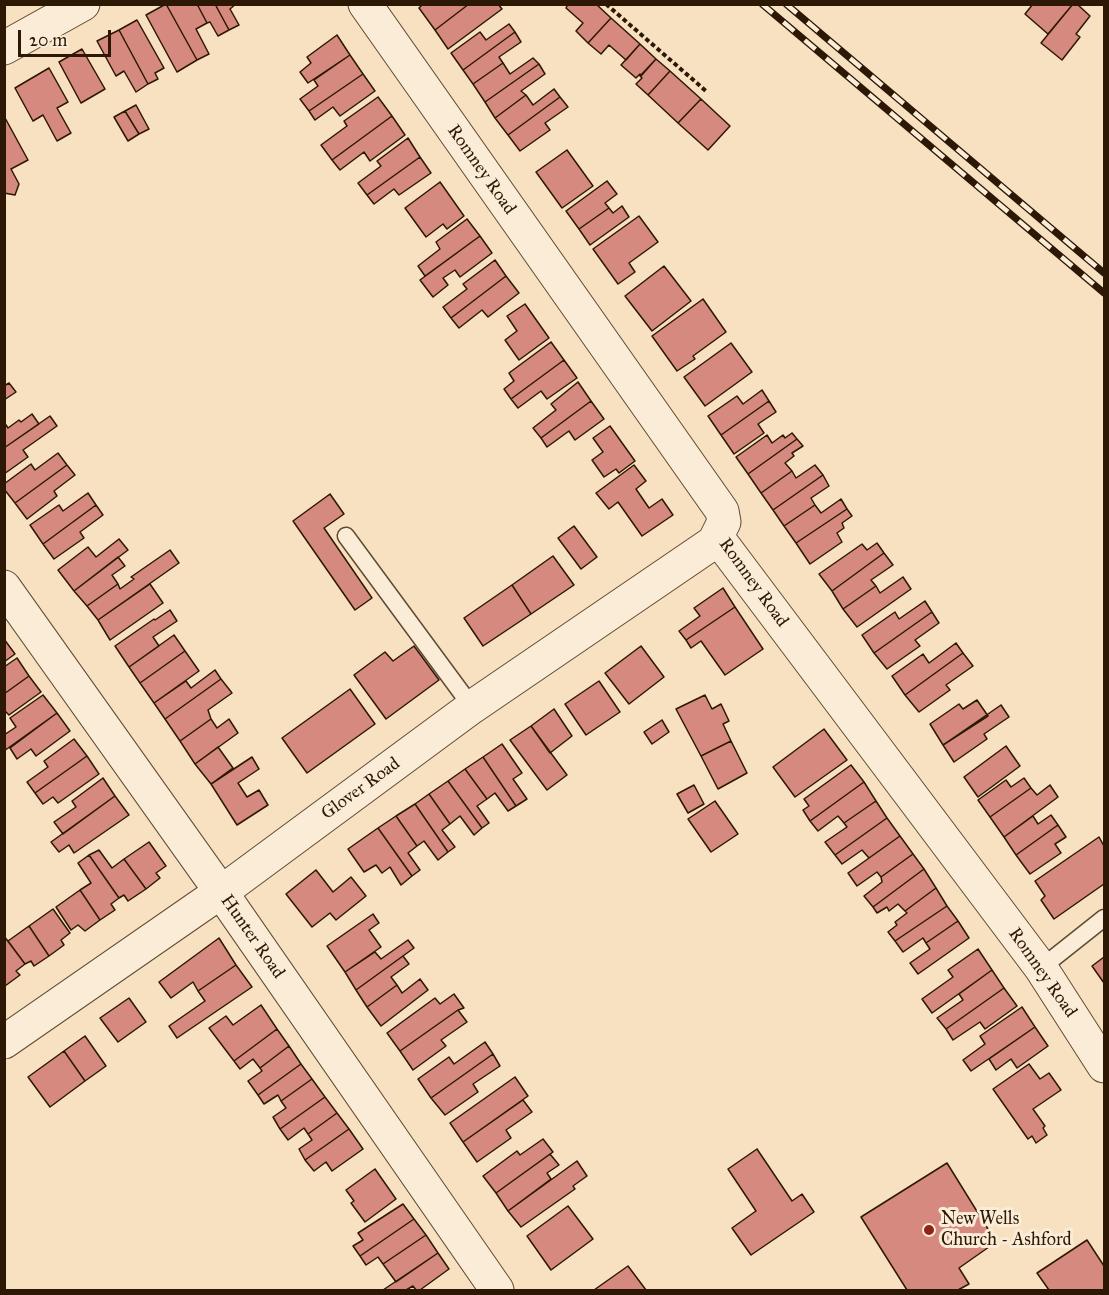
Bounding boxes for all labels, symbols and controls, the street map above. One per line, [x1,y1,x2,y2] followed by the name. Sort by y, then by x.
[21,18,114,56] scale bar
[29,29,67,51] text: 20 m
[442,121,520,219] street label: Romney Road
[714,534,792,632] street label: Romney Road
[317,753,405,825] street label: Glover Road
[215,891,289,983] street label: Hunter Road
[1003,924,1081,1022] street label: Romney Road
[941,1209,1072,1252] place label: New Wells Church - Ashford
[922,1223,936,1237] marker: New Wells Church - Ashford

